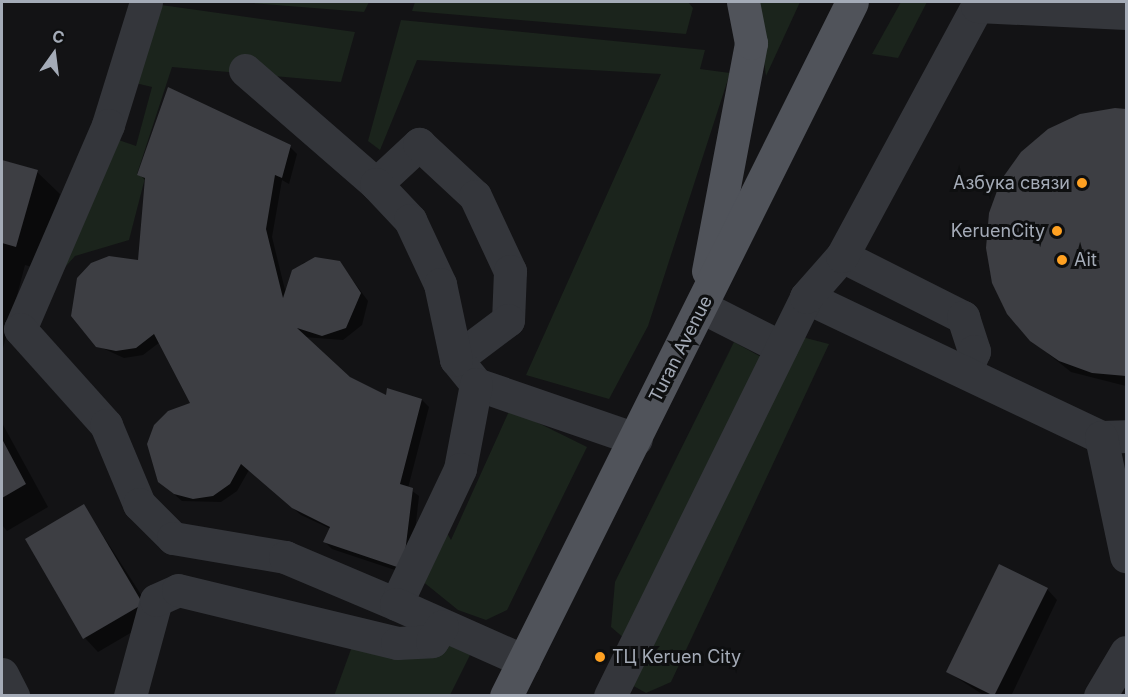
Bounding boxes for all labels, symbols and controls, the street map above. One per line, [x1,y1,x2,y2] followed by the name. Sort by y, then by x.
[24,24,84,84] north arrow
[50,25,67,48] text: С
[953,172,1070,194] place label: Азбука связи
[1075,176,1089,190] marker: Азбука связи
[951,220,1045,242] place label: KeruenCity
[1050,224,1064,238] marker: KeruenCity
[1074,249,1097,271] place label: Ait
[1055,253,1069,267] marker: Ait
[645,292,717,406] street label: Turan Avenue
[612,646,741,668] place label: ТЦ Keruen City
[593,650,607,664] marker: ТЦ Keruen City

